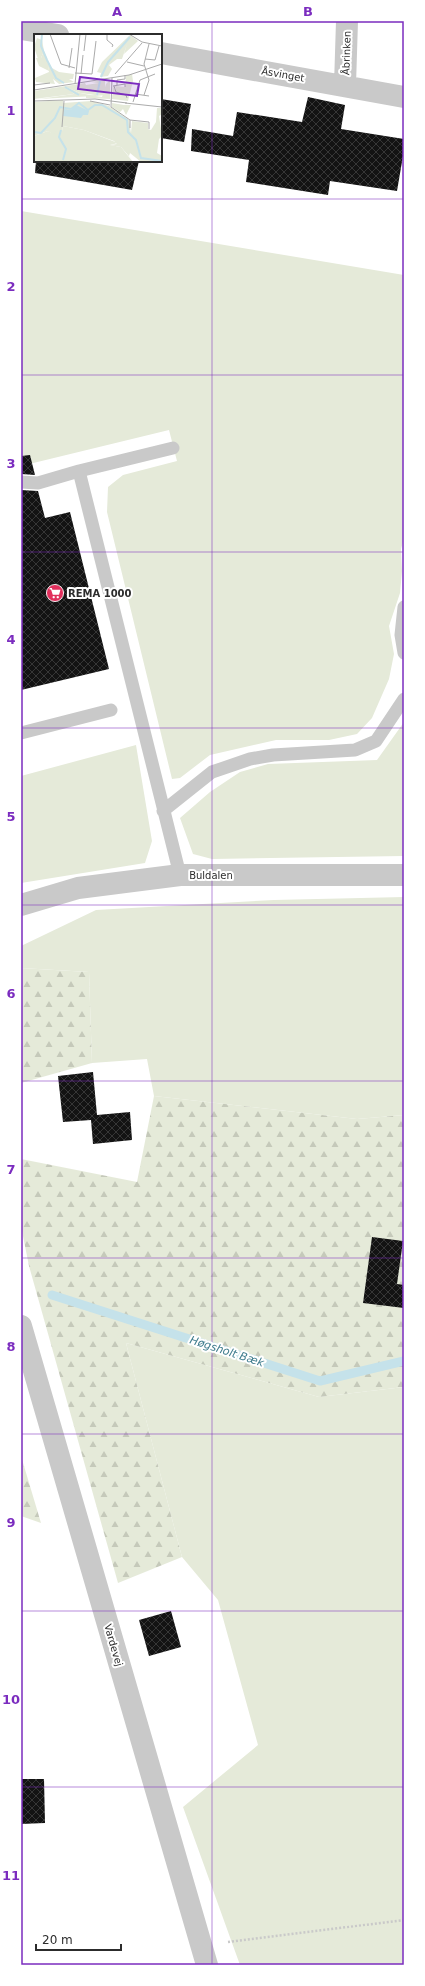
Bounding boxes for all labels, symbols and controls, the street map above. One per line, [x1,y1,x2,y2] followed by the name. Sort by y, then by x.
[112,4,122,19] text: A
[303,4,313,19] text: B
[339,31,353,75] street label: Åbrinken
[34,34,162,162] inset map
[261,64,306,84] street label: Åsvinget
[6,103,16,118] text: 1
[6,279,16,294] text: 2
[6,456,16,471] text: 3
[45,583,65,603] supermarket icon: REMA 1000
[68,588,132,599] place label: REMA 1000
[6,632,16,647] text: 4
[6,809,16,824] text: 5
[189,870,233,881] street label: Buldalen
[6,986,16,1001] text: 6
[6,1162,16,1177] text: 7
[188,1333,266,1370] water label: Høgsholt Bæk
[6,1339,16,1354] text: 8
[6,1515,16,1530] text: 9
[102,1623,125,1668] street label: Vardevej
[2,1692,20,1707] text: 10
[2,1868,20,1883] text: 11
[36,1926,121,1952] scale bar
[42,1933,73,1947] text: 20 m

